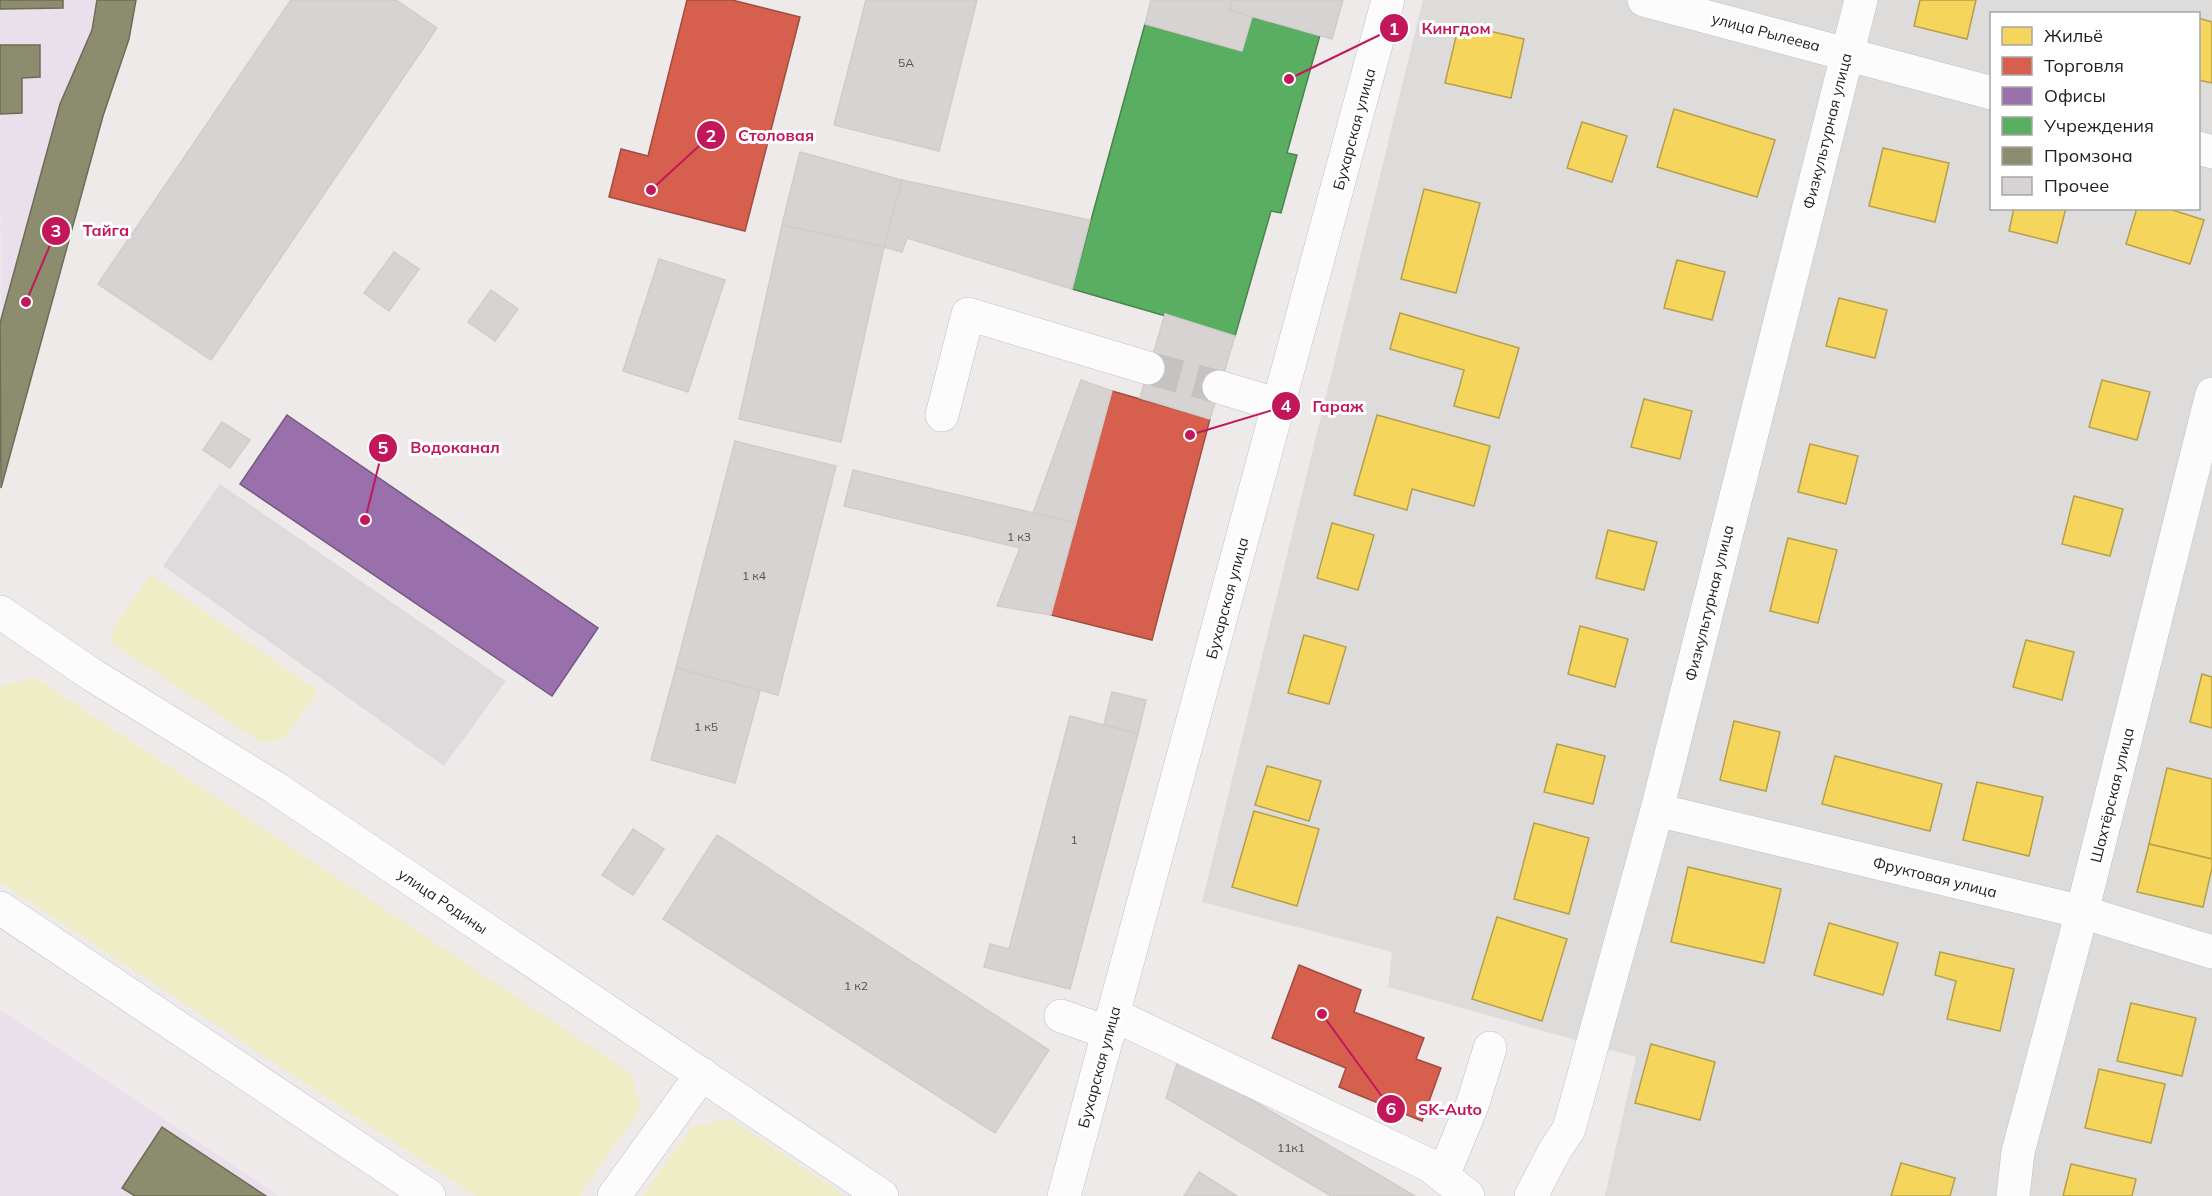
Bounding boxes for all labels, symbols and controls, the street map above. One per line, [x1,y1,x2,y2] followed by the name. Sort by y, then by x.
[1710,8,1822,56] street label: улица Рылеева
[1379,11,1502,45] callout: Кингдом
[1990,12,2200,210] legend
[1389,17,1399,40] text: 1
[1421,18,1491,38] text: Кингдом
[2044,24,2103,47] text: Жильё
[1798,51,1856,211] street label: Физкультурная улица
[2044,54,2124,77] text: Торговля
[898,55,914,70] house number: 5А
[1329,66,1379,192] street label: Бухарская улица
[2044,84,2106,107] text: Офисы
[2043,114,2154,137] text: Учреждения
[696,118,826,152] callout: Столовая
[706,124,716,147] text: 2
[738,125,814,145] text: Столовая
[2044,144,2133,167] text: Промзона
[2044,174,2109,197] text: Прочее
[41,214,141,248] callout: Тайга
[51,219,61,242] text: 3
[83,220,129,240] text: Тайга
[1271,389,1376,423] callout: Гараж
[1281,394,1292,417] text: 4
[1312,396,1364,416] text: Гараж
[368,431,512,465] callout: Водоканал
[378,436,389,459] text: 5
[410,437,500,457] text: Водоканал
[1680,523,1738,683] street label: Физкультурная улица
[1007,529,1031,544] house number: 1 к3
[1202,535,1252,661] street label: Бухарская улица
[742,568,766,583] house number: 1 к4
[694,719,718,734] house number: 1 к5
[2086,726,2138,864] street label: Шахтёрская улица
[1070,832,1078,847] house number: 1
[1871,852,1999,902] street label: Фруктовая улица
[395,864,491,938] street label: улица Родины
[844,978,868,993] house number: 1 к2
[1074,1004,1124,1130] street label: Бухарская улица
[1376,1092,1494,1126] callout: SK-Auto
[1386,1097,1397,1120] text: 6
[1418,1099,1482,1119] text: SK-Auto
[1277,1140,1305,1155] house number: 11к1

